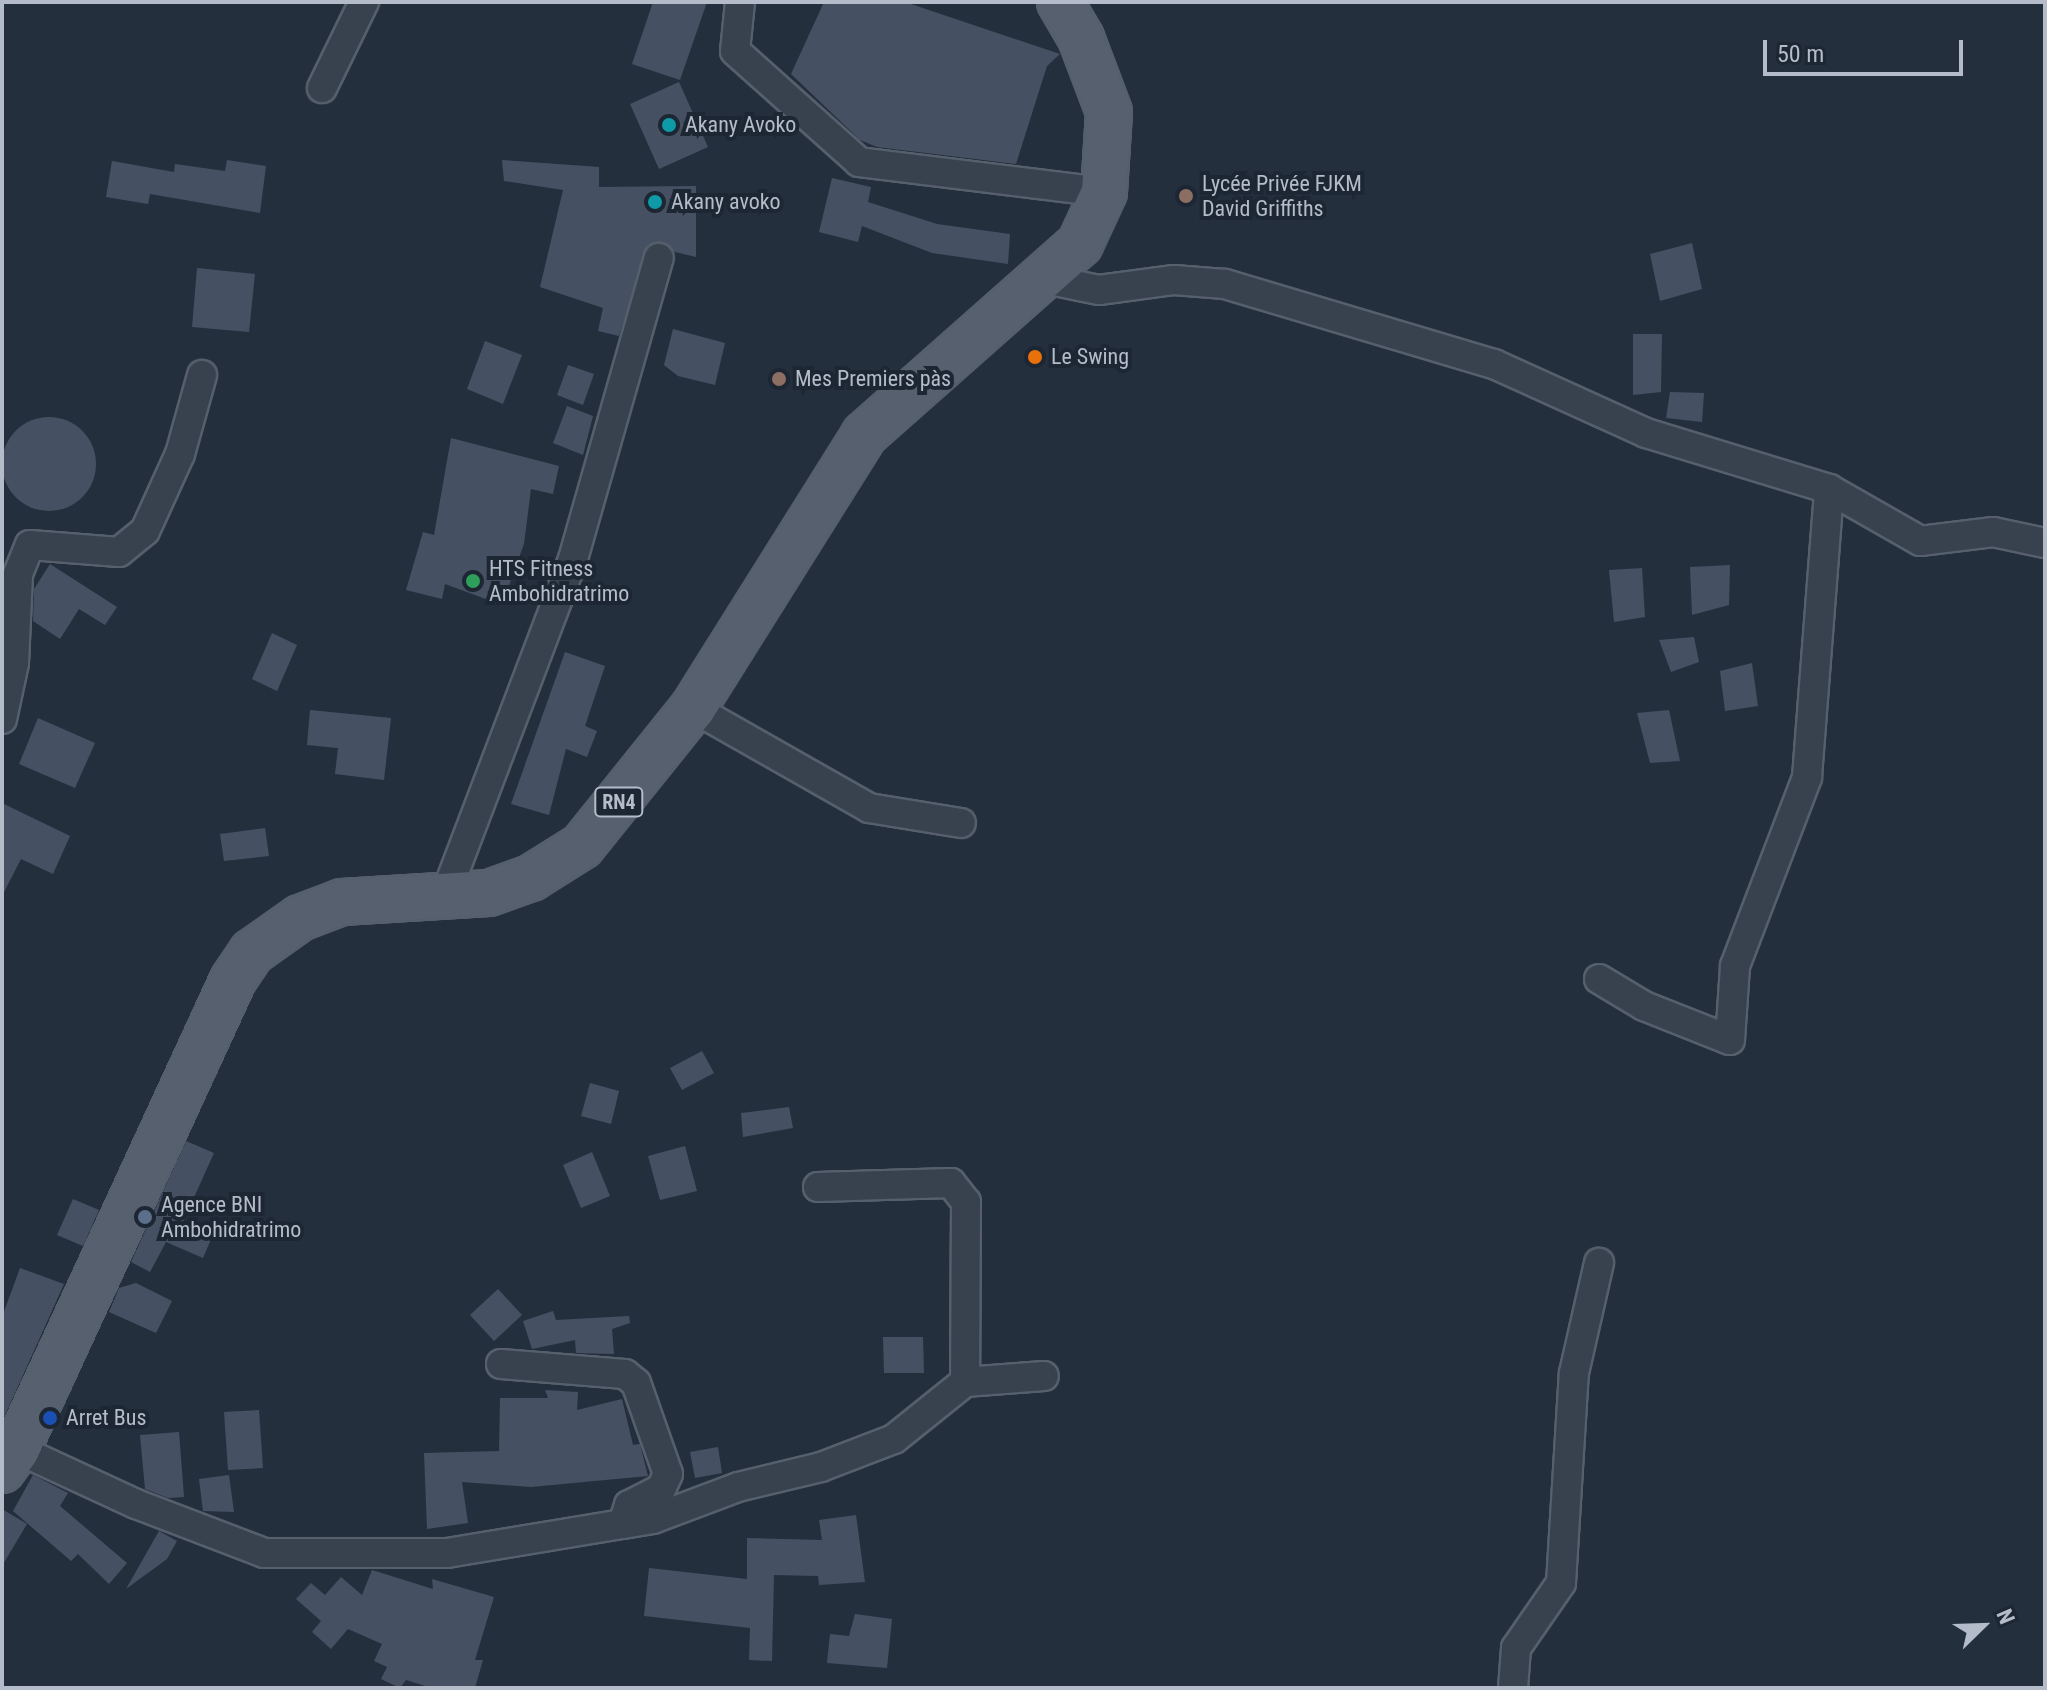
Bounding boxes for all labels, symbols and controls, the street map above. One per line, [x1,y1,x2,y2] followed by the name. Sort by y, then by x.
[1767,24,1967,74] scale bar
[1777,40,1824,68] text: 50 m
[685,112,796,138] place label: Akany Avoko
[660,116,678,134] marker: Akany Avoko
[1202,170,1362,222] place label: Lycée Privée FJKM David Griffiths
[1177,187,1195,205] marker: Lycée Privée FJKM David Griffiths
[671,189,781,215] place label: Akany avoko
[646,193,664,211] marker: Akany avoko
[1051,344,1129,370] place label: Le Swing
[1026,348,1044,366] marker: Le Swing
[795,366,951,392] place label: Mes Premiers pàs
[770,370,788,388] marker: Mes Premiers pàs
[489,555,629,606] place label: HTS Fitness Ambohidratrimo
[464,572,482,590] marker: HTS Fitness Ambohidratrimo
[593,786,645,818] road number: RN4
[161,1191,301,1242] place label: Agence BNI Ambohidratrimo
[136,1208,154,1226] marker: Agence BNI Ambohidratrimo
[66,1405,146,1431] place label: Arret Bus
[41,1409,59,1427] marker: Arret Bus
[1943,1586,2023,1666] north arrow
[1991,1605,2020,1628] text: N

